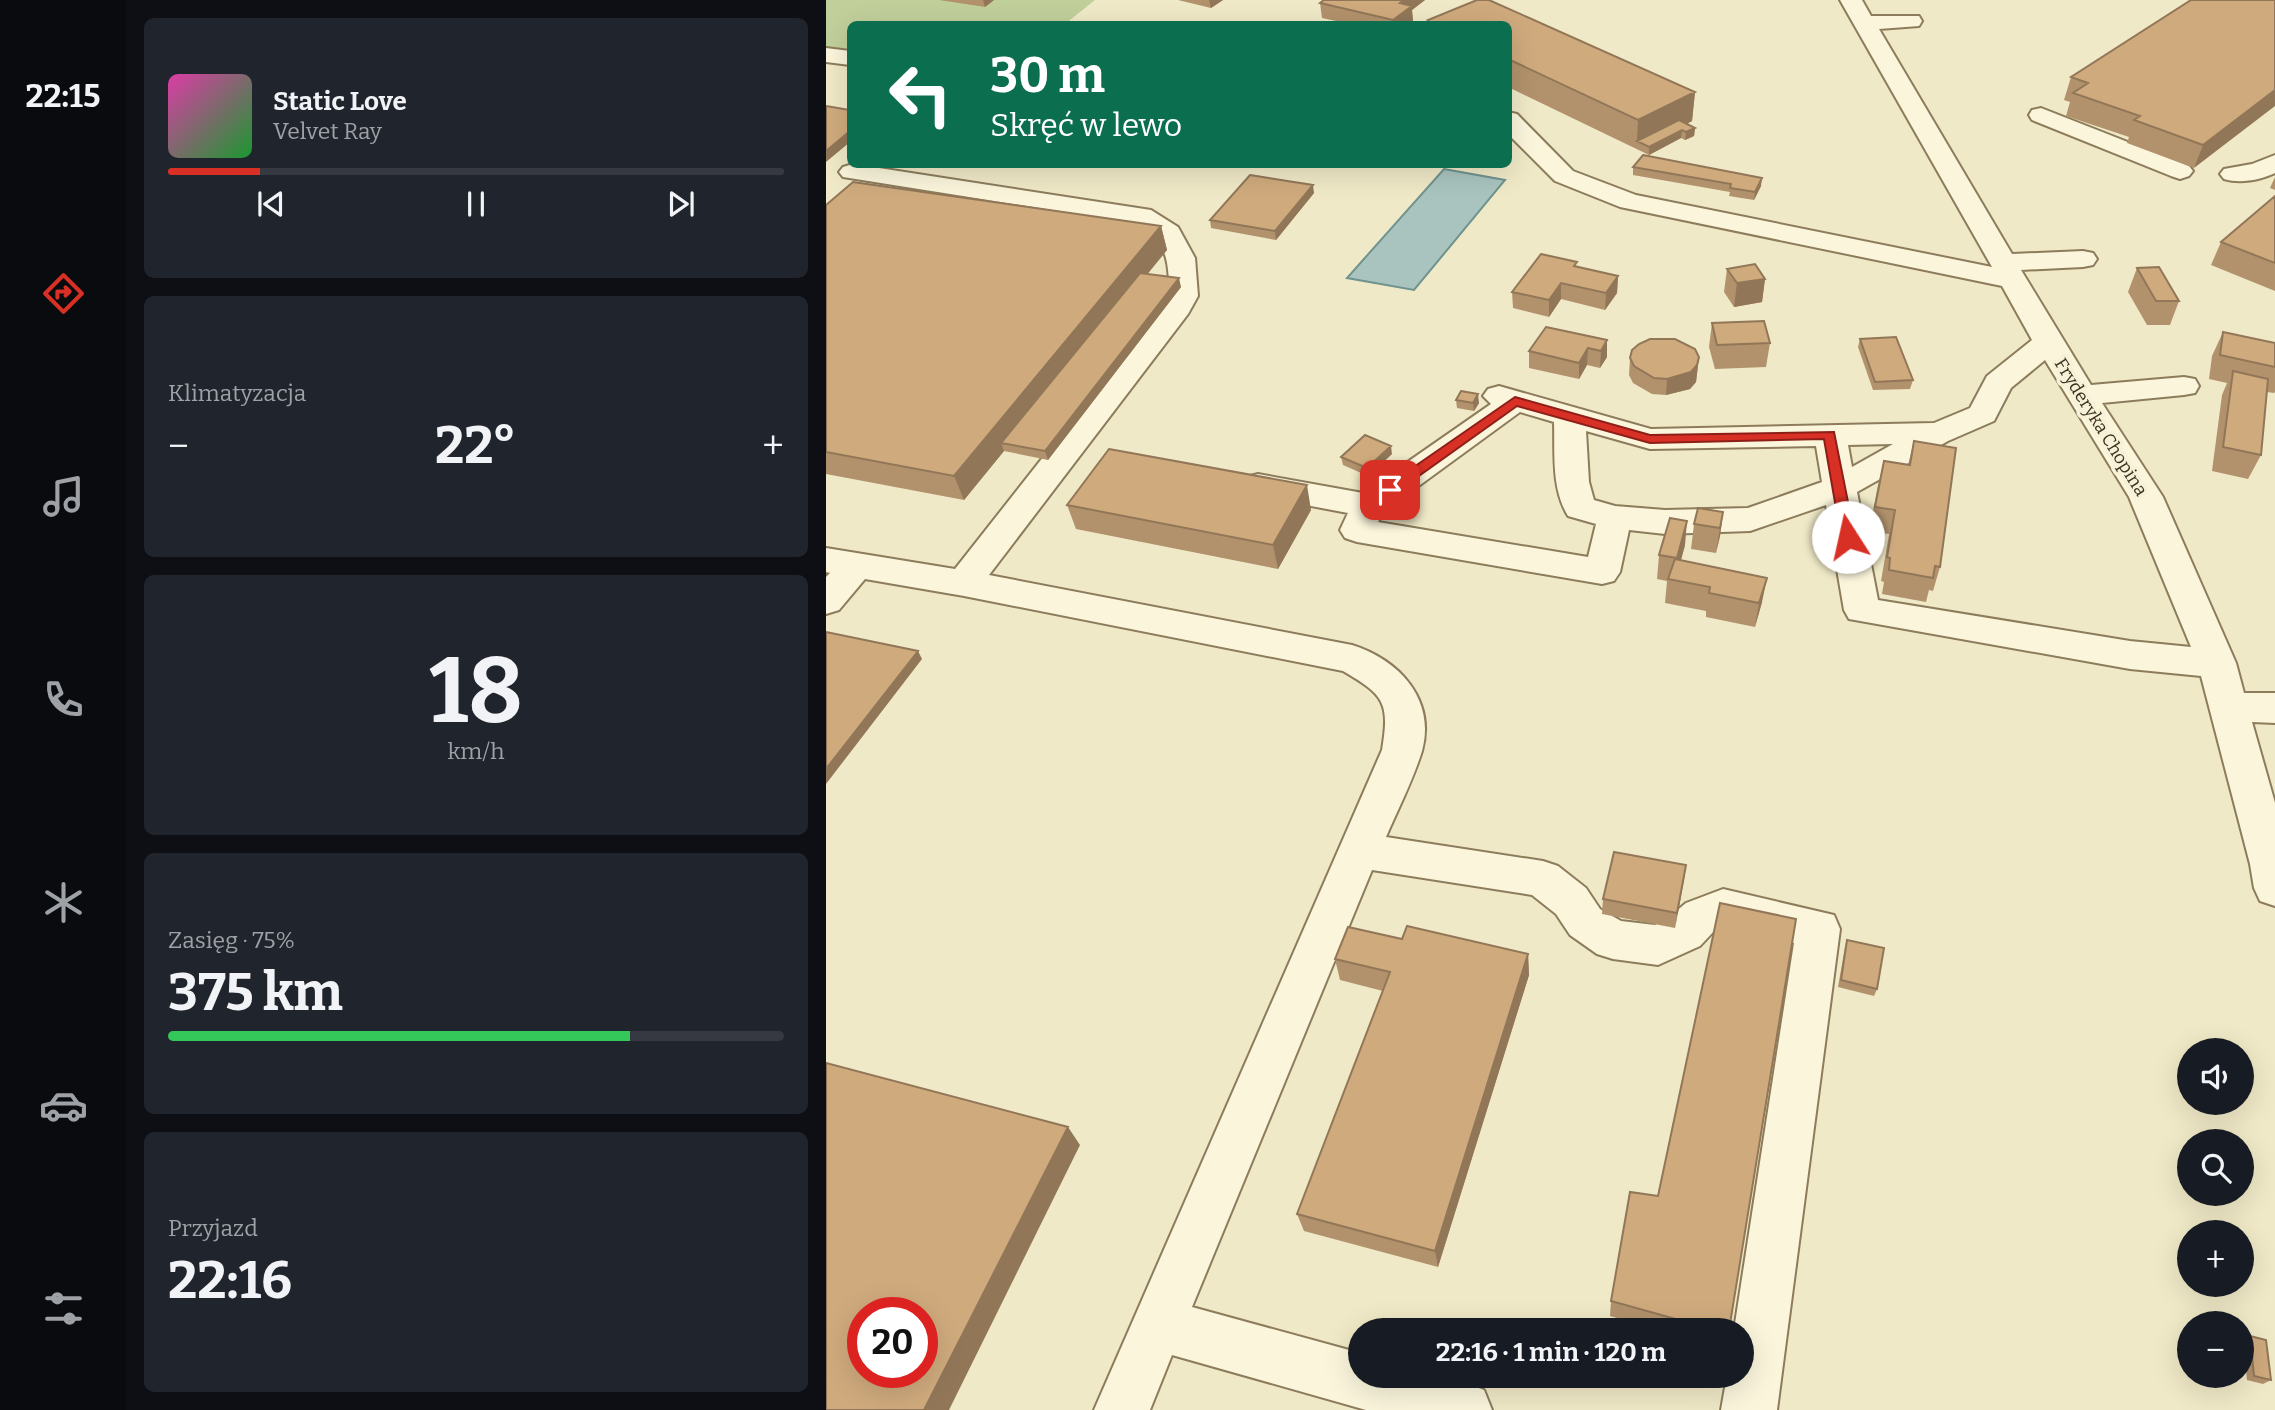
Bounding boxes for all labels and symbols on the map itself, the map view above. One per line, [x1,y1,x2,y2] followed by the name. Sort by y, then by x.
[2050,354,2152,500] street label: Fryderyka Chopina
[1360,460,1420,520] pin
[1811,500,1885,574] position arrow
[847,1297,938,1388] speed limit sign: 20

